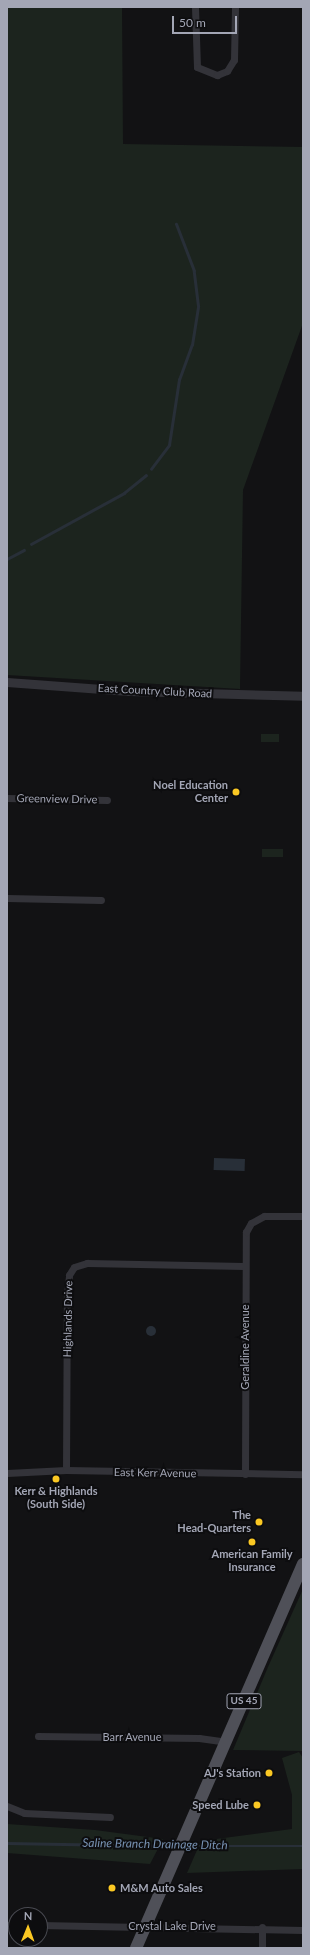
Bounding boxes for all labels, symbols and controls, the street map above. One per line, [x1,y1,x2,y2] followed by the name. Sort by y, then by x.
[174,8,239,34] scale bar
[179,15,206,30] text: 50 m
[97,681,213,701] street label: East Country Club Road
[153,779,228,805] place label: Noel Education Center
[231,787,241,797] marker: Noel Education Center
[16,792,98,806] street label: Greenview Drive
[61,1280,75,1358] street label: Highlands Drive
[238,1304,252,1390] street label: Geraldine Avenue
[113,1466,197,1480] street label: East Kerr Avenue
[51,1474,61,1484] marker: Kerr & Highlands (South Side)
[14,1485,98,1511] place label: Kerr & Highlands (South Side)
[177,1509,251,1535] place label: The Head-Quarters
[254,1517,264,1527] marker: The Head-Quarters
[247,1537,257,1547] marker: American Family Insurance
[212,1548,292,1574] place label: American Family Insurance
[226,1693,262,1709] road number: US 45
[102,1730,162,1744] street label: Barr Avenue
[204,1766,261,1780] place label: AJ's Station
[264,1768,274,1778] marker: AJ's Station
[192,1798,249,1812] place label: Speed Lube
[252,1800,262,1810] marker: Speed Lube
[82,1836,228,1852] water label: Saline Branch Drainage Ditch
[120,1881,203,1895] place label: M&M Auto Sales
[107,1883,117,1893] marker: M&M Auto Sales
[8,1907,48,1947] north arrow
[24,1909,33,1922] text: N
[128,1919,216,1933] street label: Crystal Lake Drive

